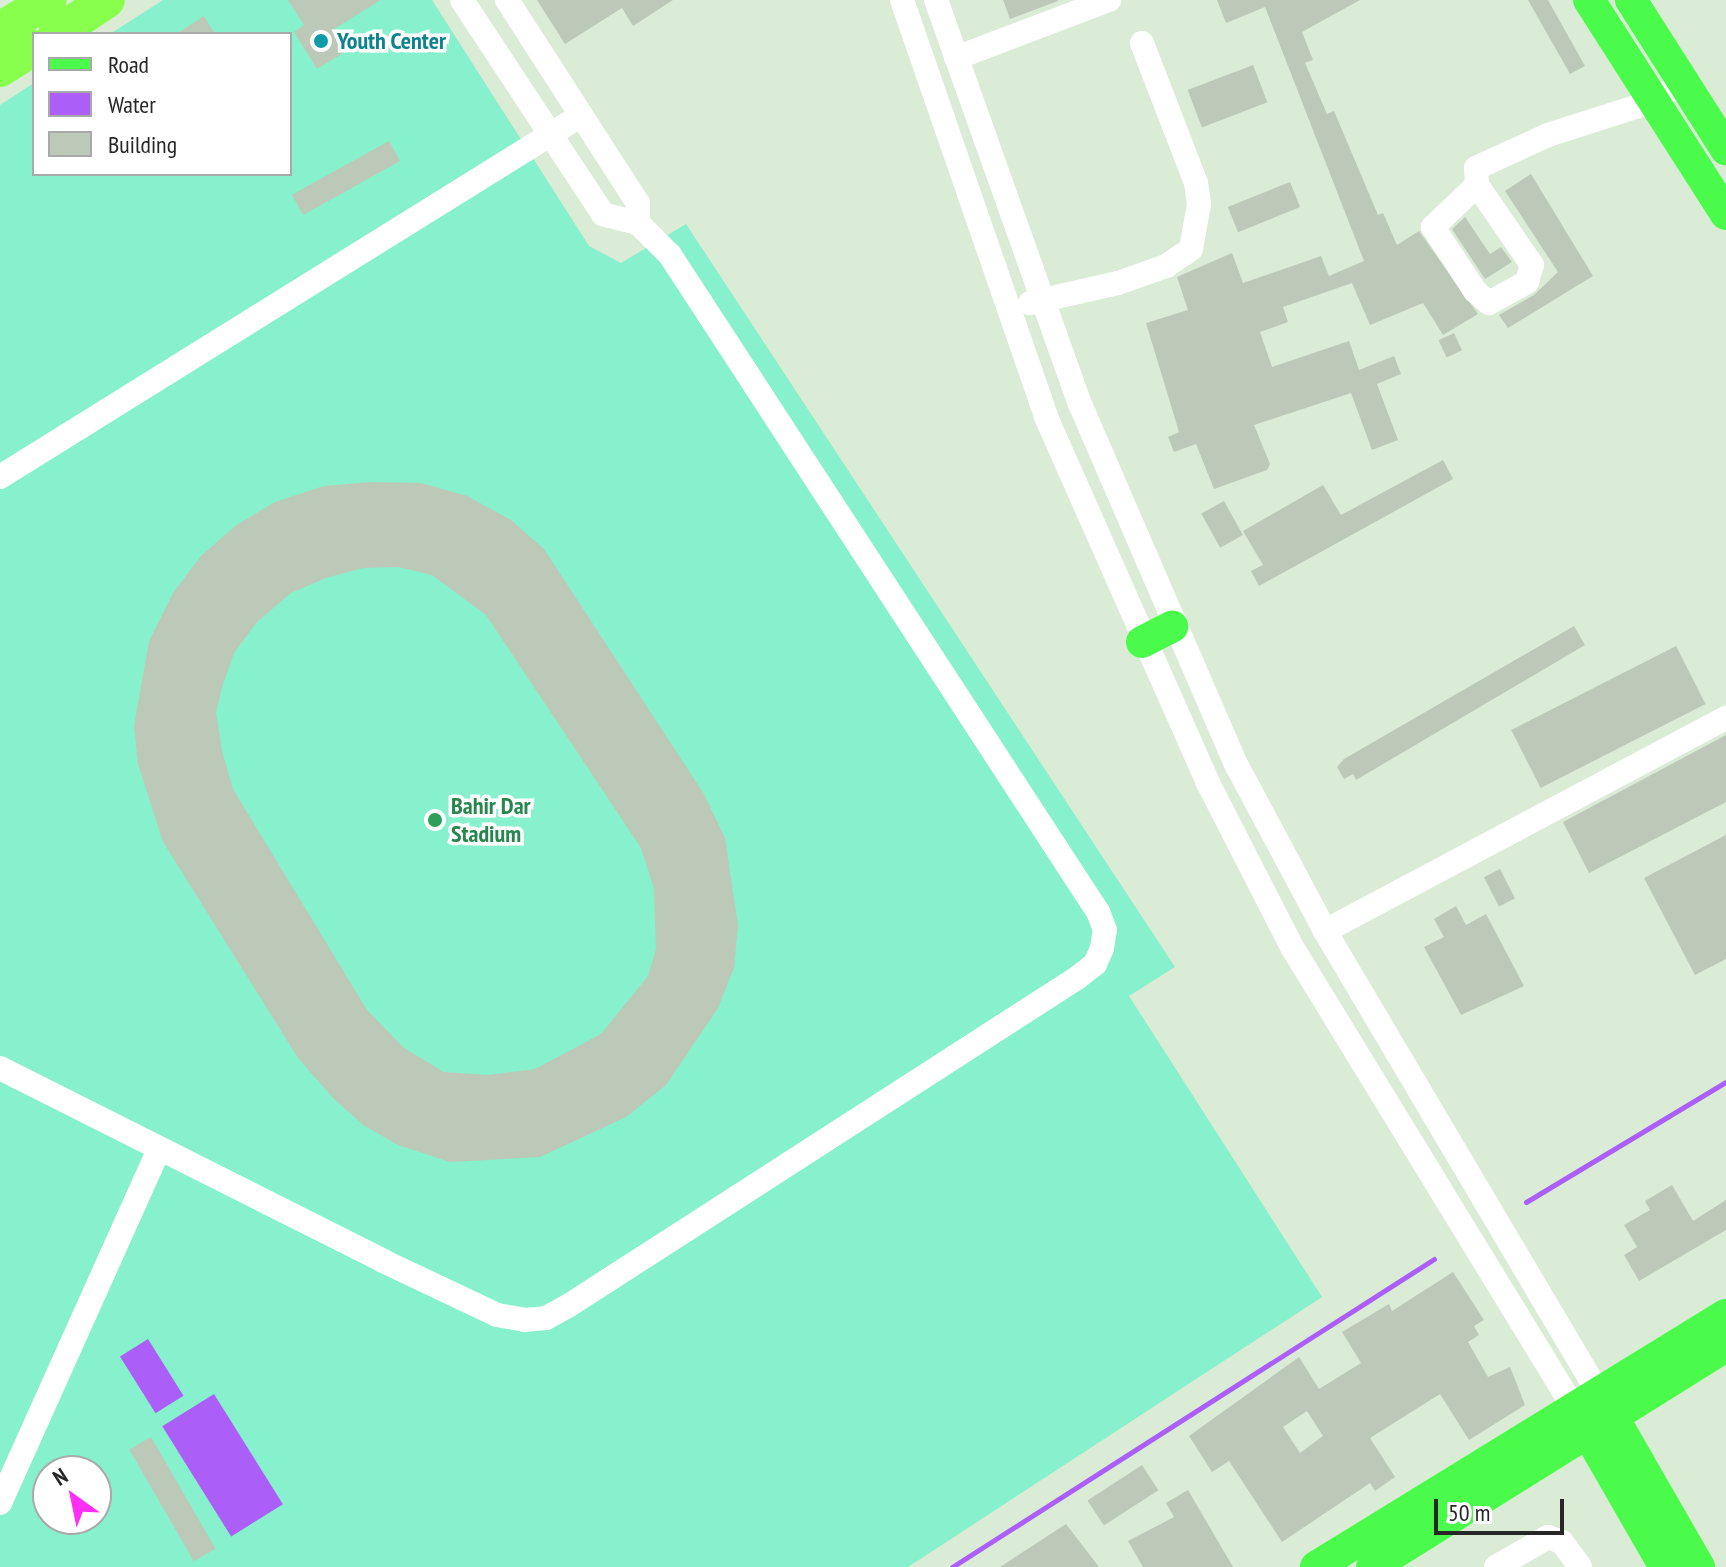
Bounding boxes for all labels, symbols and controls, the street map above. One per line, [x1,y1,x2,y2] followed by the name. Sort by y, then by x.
[337,27,446,55] place label: Youth Center
[32,32,292,176] legend
[312,32,330,50] marker: Youth Center
[108,49,149,80] text: Road
[108,89,156,120] text: Water
[108,129,177,160] text: Building
[451,792,531,848] place label: Bahir Dar Stadium
[426,811,444,829] marker: Bahir Dar Stadium
[32,1455,112,1535] north arrow
[47,1462,73,1492] text: N
[1438,1483,1568,1533] scale bar
[1448,1497,1490,1528] text: 50 m

